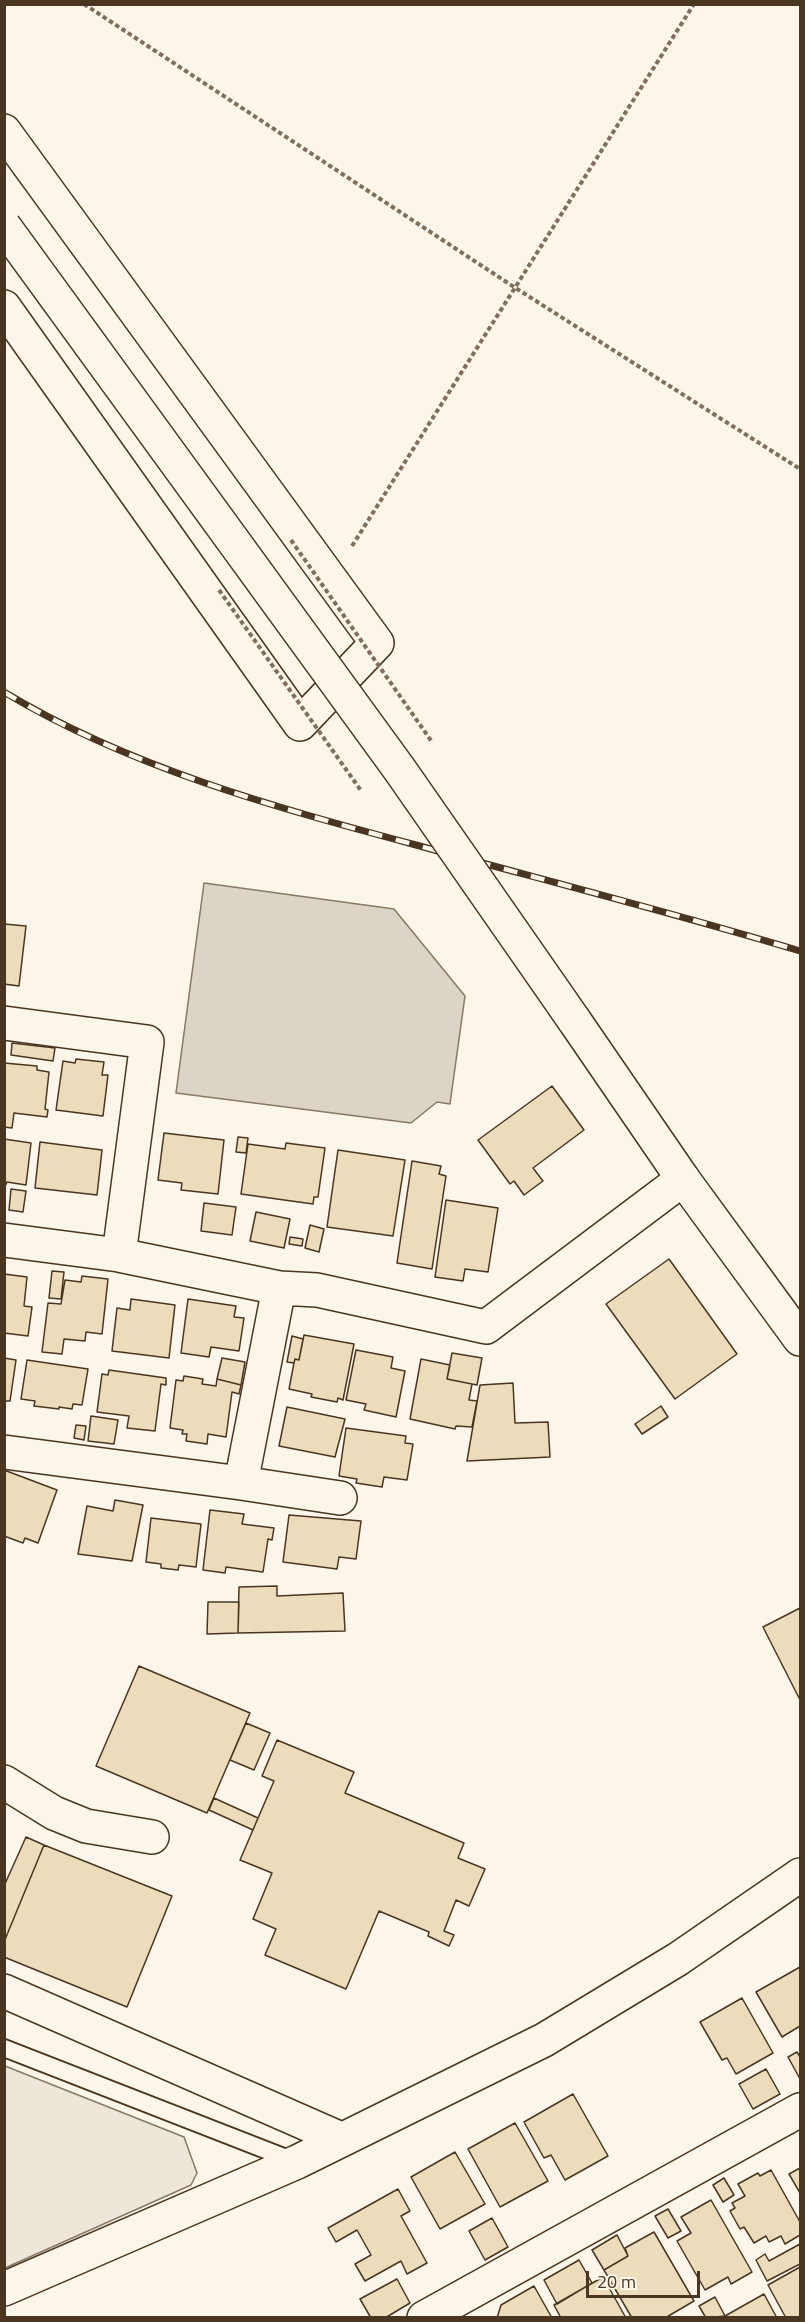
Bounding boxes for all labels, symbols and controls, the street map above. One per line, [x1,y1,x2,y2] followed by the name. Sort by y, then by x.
[589,2259,703,2297] scale bar
[597,2268,636,2295] text: 20 m

